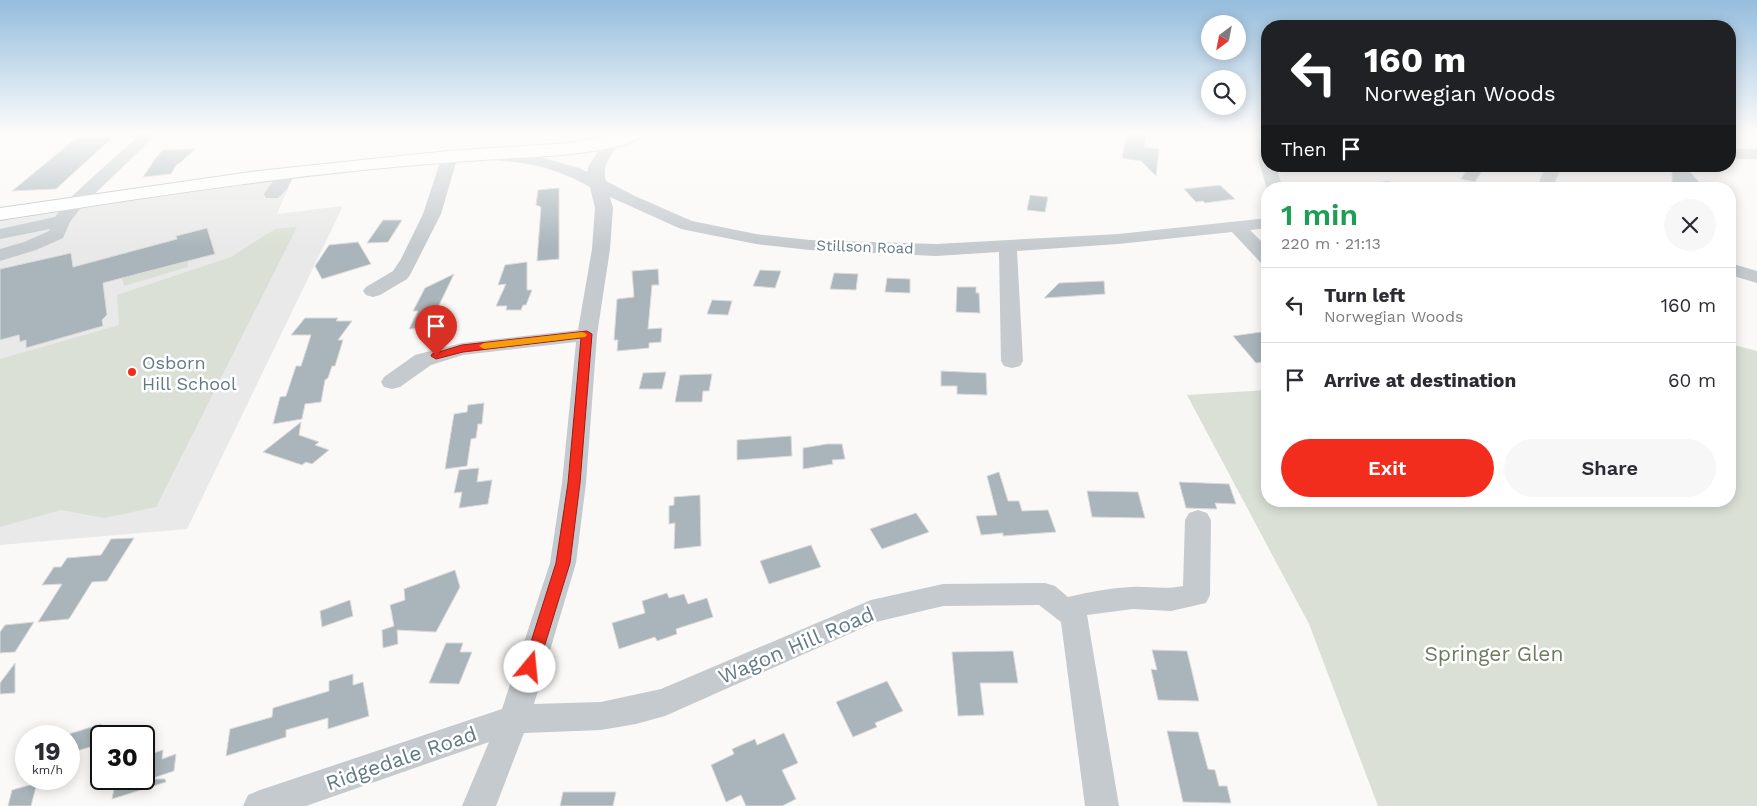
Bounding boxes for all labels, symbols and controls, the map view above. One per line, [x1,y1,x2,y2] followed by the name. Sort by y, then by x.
[1201,15,1246,60] north arrow
[1201,15,1246,115] map controls
[1364,39,1466,81] text: 160 m
[1281,40,1346,105] icon: left
[1201,70,1246,115] button: search
[1364,81,1556,106] text: Norwegian Woods
[1337,135,1365,163] icon: arrive
[1281,138,1327,161] text: Then
[1281,197,1358,232] text: 1 min
[1664,199,1716,251] button: close
[1281,234,1381,253] text: 220 m · 21:13
[816,236,914,258] street label: Stillson Road
[1324,284,1405,307] text: Turn left
[1281,291,1309,319] icon: left
[1661,294,1716,317] text: 160 m
[415,305,457,356] pin
[1324,307,1463,326] text: Norwegian Woods
[422,312,450,340] icon: arrive
[142,352,237,394] place label: Osborn Hill School
[126,366,138,378] marker: Osborn Hill School
[1281,366,1309,394] icon: arrive
[1324,369,1516,392] text: Arrive at destination
[1668,369,1716,392] text: 60 m
[1281,439,1494,497] button: Exit
[1504,439,1716,497] button: Share
[714,601,878,689] street label: Wagon Hill Road
[503,640,555,692] position arrow
[1425,641,1563,666] park label: Springer Glen
[322,720,480,796] street label: Ridgedale Road
[90,725,155,790] speed limit sign: 30
[34,737,61,766] text: 19
[32,763,63,777] text: km/h

